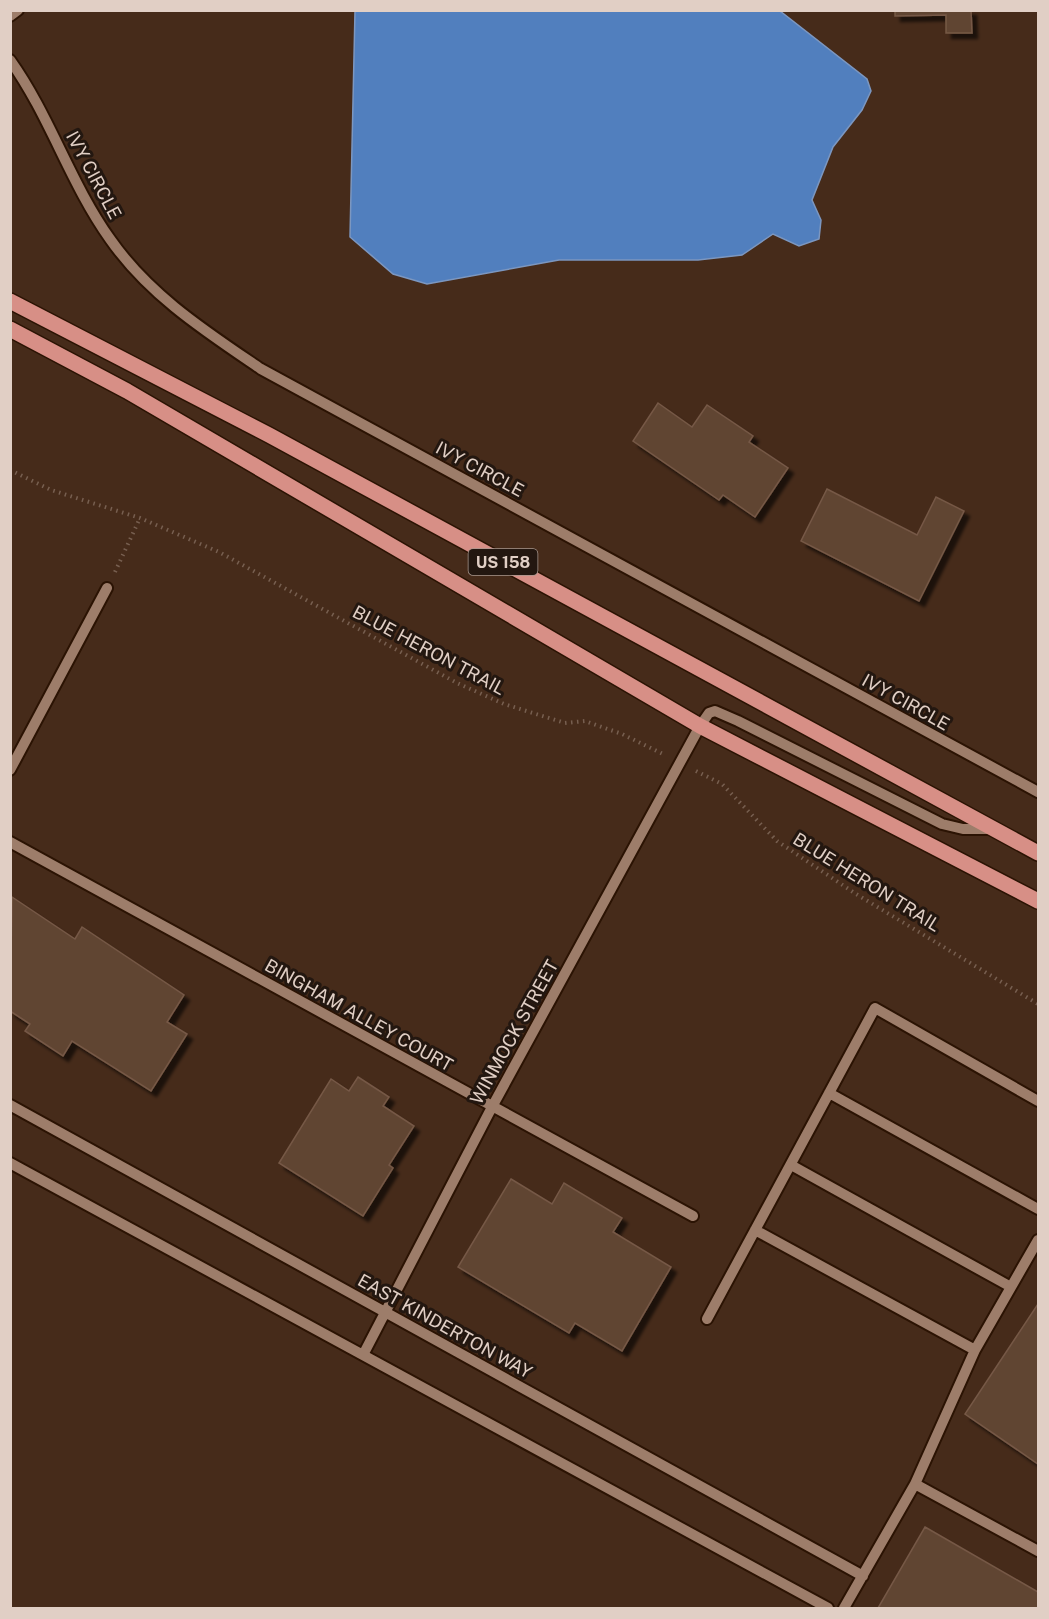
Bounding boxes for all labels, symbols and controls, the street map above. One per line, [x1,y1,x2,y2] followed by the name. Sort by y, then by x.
[62,127,126,223] street label: IVY CIRCLE
[432,437,528,501] street label: IVY CIRCLE
[468,549,538,575] road number: US 158
[349,601,509,699] street label: BLUE HERON TRAIL
[859,669,953,735] street label: IVY CIRCLE
[789,828,945,936] street label: BLUE HERON TRAIL
[261,954,457,1076] street label: BINGHAM ALLEY COURT
[466,956,563,1108] street label: WINMOCK STREET
[354,1269,536,1383] street label: EAST KINDERTON WAY

